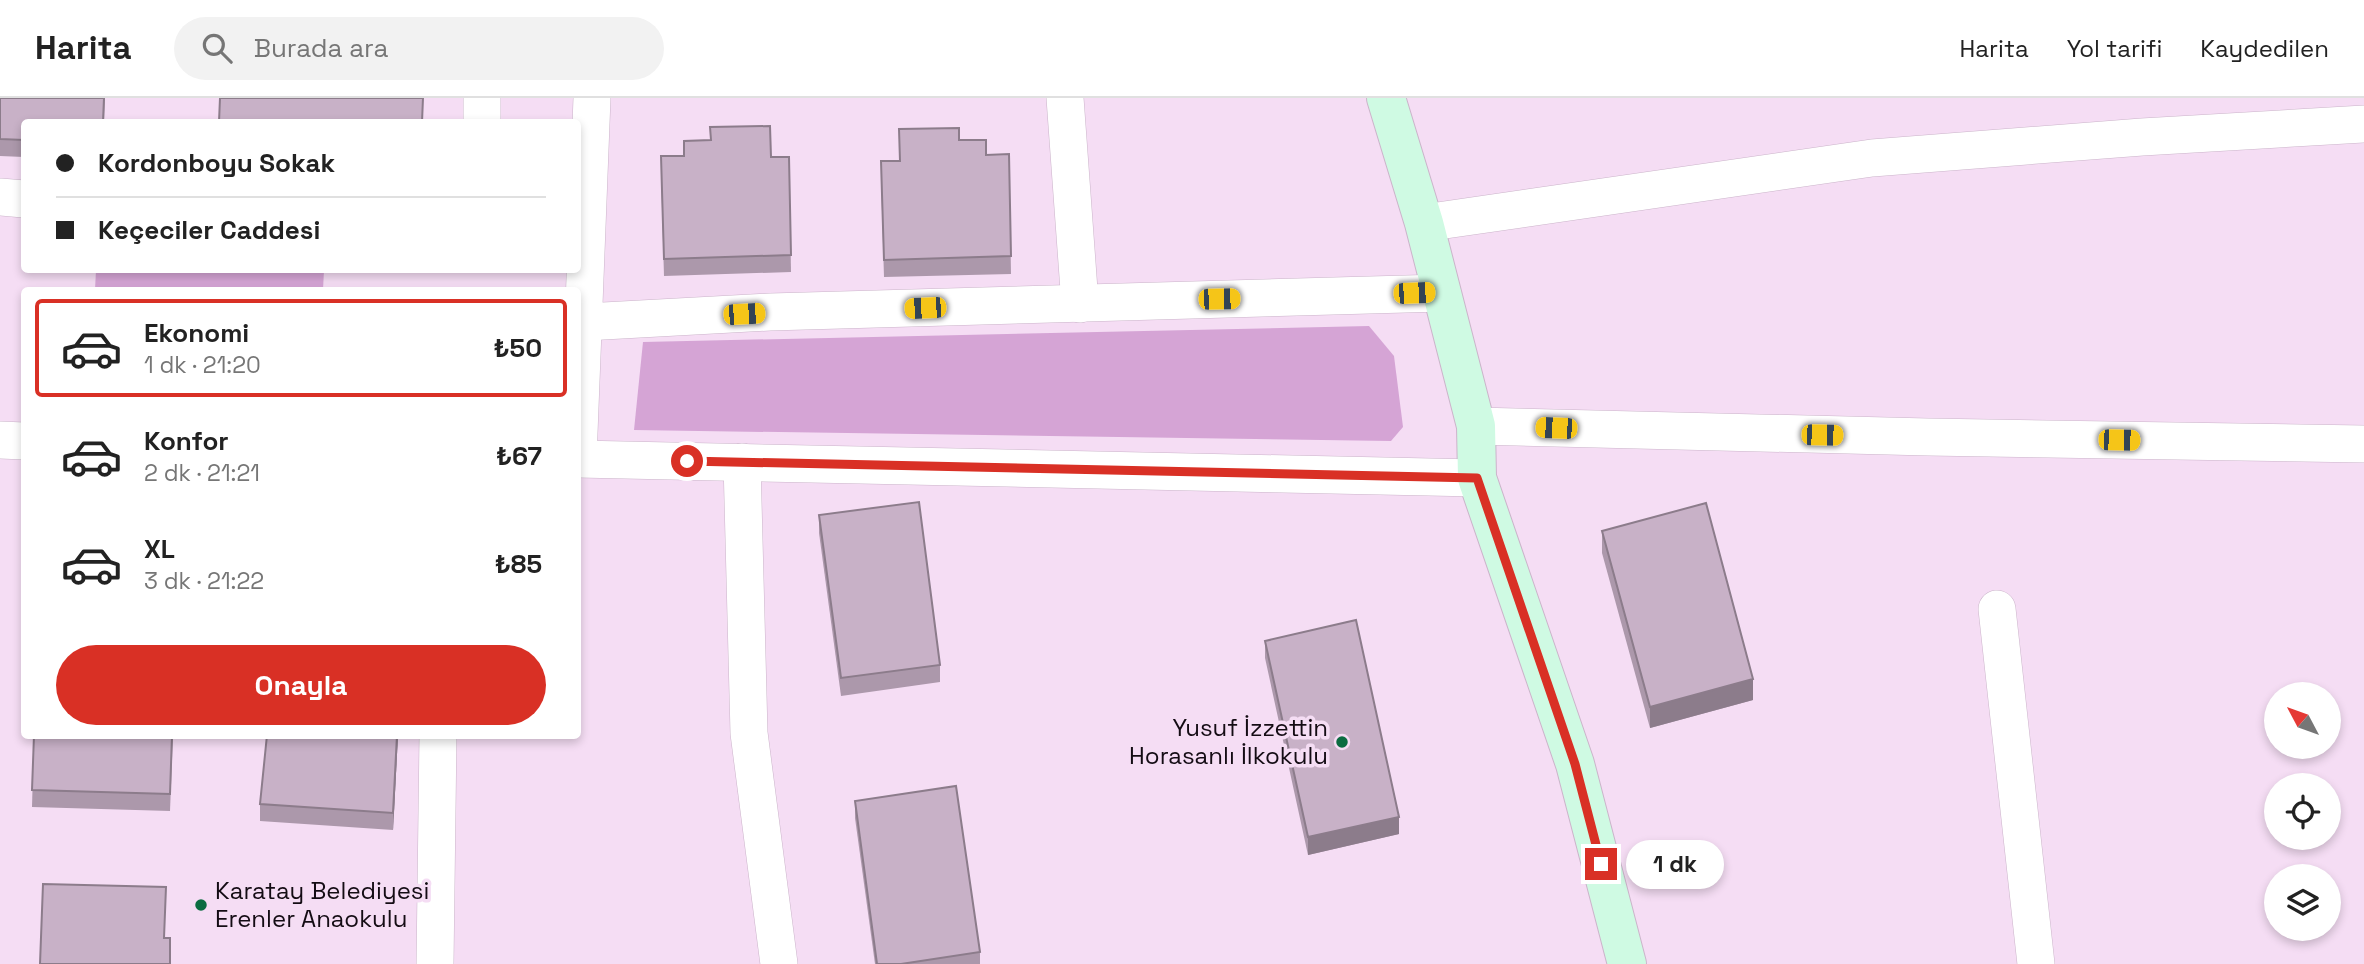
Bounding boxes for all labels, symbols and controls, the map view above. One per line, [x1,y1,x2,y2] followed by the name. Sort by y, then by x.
[174,17,664,80] search box
[35,27,132,69] text: Harita
[198,29,236,67] icon: search
[254,31,388,65] text: Burada ara
[1959,33,2029,64] text: Harita
[2067,33,2162,64] text: Yol tarifi
[2200,33,2329,64] text: Kaydedilen
[98,146,335,180] text: Kordonboyu Sokak
[98,213,320,247] text: Keçeciler Caddesi
[1393,282,1436,304] car
[1198,288,1241,310] car
[904,297,947,319] car
[723,302,766,326] car
[144,316,249,350] text: Ekonomi
[60,317,123,380] icon: car
[493,331,542,365] text: ₺50
[144,350,261,380] text: 1 dk · 21:20
[1535,417,1578,439] car
[144,424,229,458] text: Konfor
[1801,424,1844,446] car
[60,425,123,488] icon: car
[2098,429,2141,451] car
[496,439,542,473] text: ₺67
[671,445,703,477] route start
[144,458,260,488] text: 2 dk · 21:21
[144,532,175,566] text: XL
[60,533,123,596] icon: car
[495,547,542,581] text: ₺85
[144,566,264,596] text: 3 dk · 21:22
[56,645,546,725] button: Onayla
[2264,682,2342,760] north arrow
[2264,682,2341,941] map controls
[1129,712,1328,771] place label: Yusuf İzzettin Horasanlı İlkokulu
[1334,734,1350,750] marker: Yusuf İzzettin Horasanlı İlkokulu
[2264,773,2341,850] button: locate
[1626,840,1724,888] callout: 1 dk
[1585,848,1617,880] route end
[1653,849,1697,879] text: 1 dk
[2264,864,2341,941] button: layers
[215,875,429,934] place label: Karatay Belediyesi Erenler Anaokulu
[193,897,209,913] marker: Karatay Belediyesi Erenler Anaokulu

